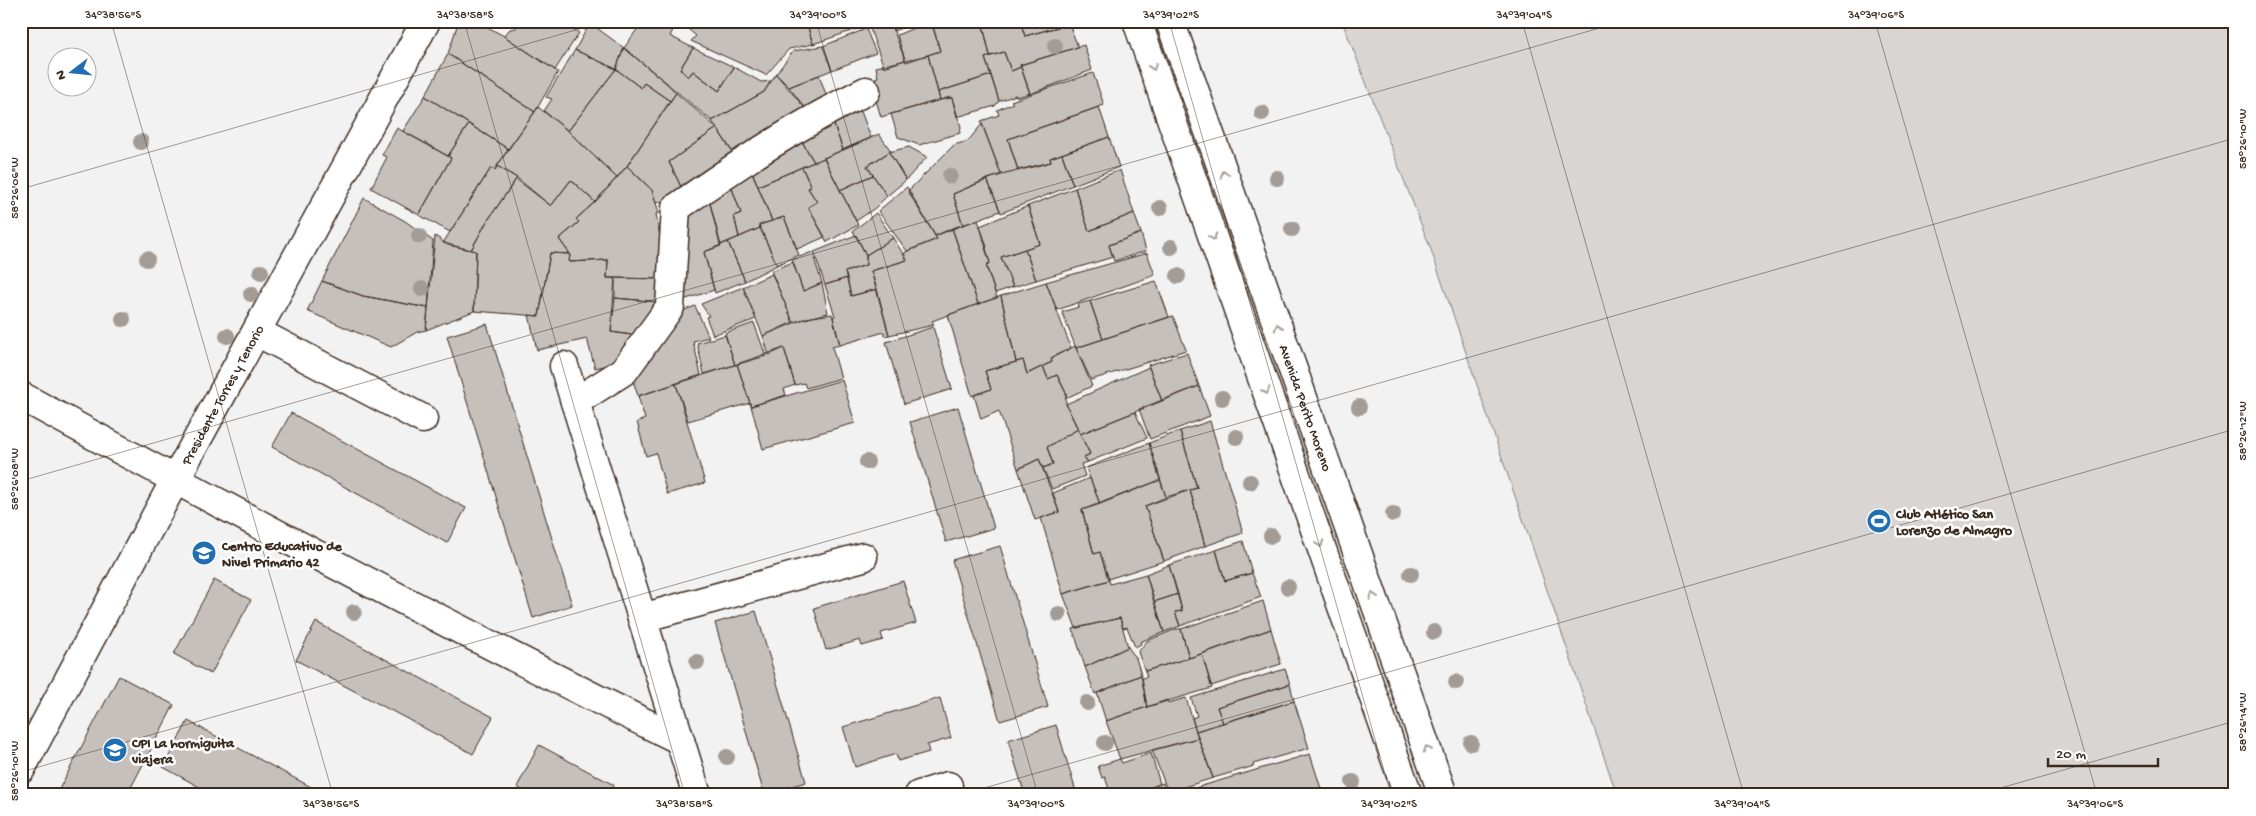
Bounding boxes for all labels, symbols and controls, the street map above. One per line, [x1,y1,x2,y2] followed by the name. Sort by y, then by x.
[84,9,141,23] text: 34°38'56"S
[436,9,494,23] text: 34°38'58"S
[789,9,847,23] text: 34°39'00"S
[1142,9,1199,23] text: 34°39'02"S
[1495,9,1552,23] text: 34°39'04"S
[1847,9,1904,23] text: 34°39'06"S
[48,48,98,98] north arrow
[1147,62,1157,71] one-way arrow
[52,68,71,82] text: N
[2237,109,2251,169] text: 58°26'10"W
[9,157,23,219] text: 58°26'06"W
[1220,170,1230,178] one-way arrow
[1207,232,1217,241] one-way arrow
[178,323,269,469] street label: Presidente Torres y Tenorio
[1274,323,1284,332] one-way arrow
[1274,343,1334,474] street label: Avenida Perito Moreno
[1260,386,1270,394] one-way arrow
[2237,401,2251,461] text: 58°26'12"W
[9,448,23,510] text: 58°26'08"W
[1895,507,2013,540] place label: Club Atlético San Lorenzo de Almagro
[1866,508,1892,534] sports icon: Club Atlético San Lorenzo de Almagro
[221,539,342,572] place label: Centro Educativo de Nivel Primario 42
[1314,539,1324,548] one-way arrow
[191,540,217,566] school or university icon: Centro Educativo de Nivel Primario 42
[1369,592,1379,600] one-way arrow
[2237,692,2251,752] text: 58°26'14"W
[131,736,235,769] place label: CPI La hormiguita viajera
[2048,736,2158,768] scale bar
[102,737,128,763] school or university icon: CPI La hormiguita viajera
[9,741,23,801] text: 58°26'10"W
[1423,745,1433,754] one-way arrow
[2056,746,2086,764] text: 20 m
[302,798,359,812] text: 34°38'56"S
[655,798,713,812] text: 34°38'58"S
[1007,798,1065,812] text: 34°39'00"S
[1360,798,1417,812] text: 34°39'02"S
[1713,798,1770,812] text: 34°39'04"S
[2066,798,2123,812] text: 34°39'06"S

